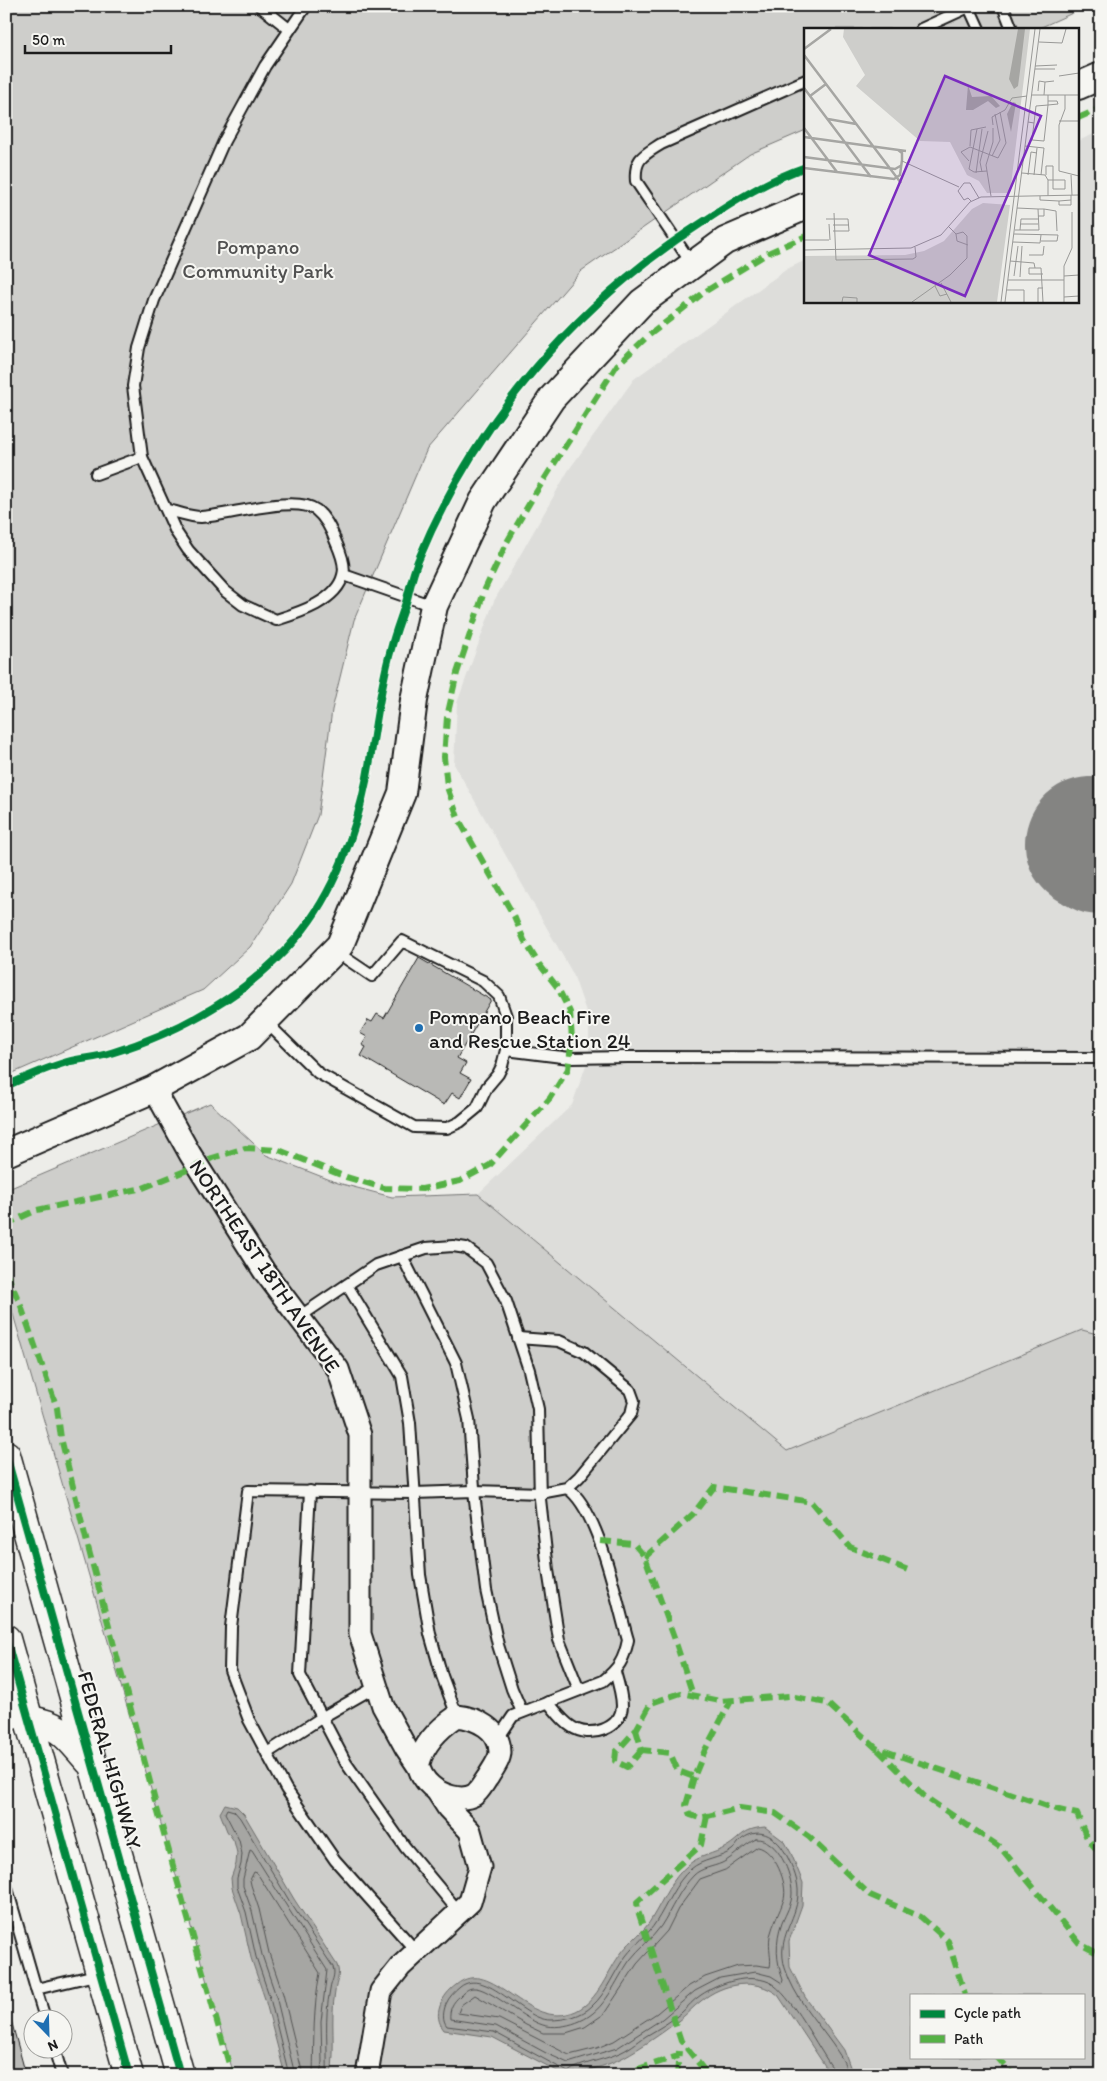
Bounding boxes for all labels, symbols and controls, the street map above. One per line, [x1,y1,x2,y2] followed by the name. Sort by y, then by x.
[25,22,171,54] scale bar
[804,28,1080,302] inset map
[32,31,65,49] text: 50 m
[182,234,334,283] park label: Pompano Community Park
[429,1004,631,1053] place label: Pompano Beach Fire and Rescue Station 24
[413,1022,425,1034] marker: Pompano Beach Fire and Rescue Station 24
[184,1155,346,1377] street label: NORTHEAST 18TH AVENUE
[73,1668,147,1852] street label: FEDERAL HIGHWAY
[910,1994,1084,2058] legend
[954,2004,1021,2022] text: Cycle path
[22,2008,72,2058] north arrow
[954,2030,983,2048] text: Path
[45,2036,61,2055] text: N

